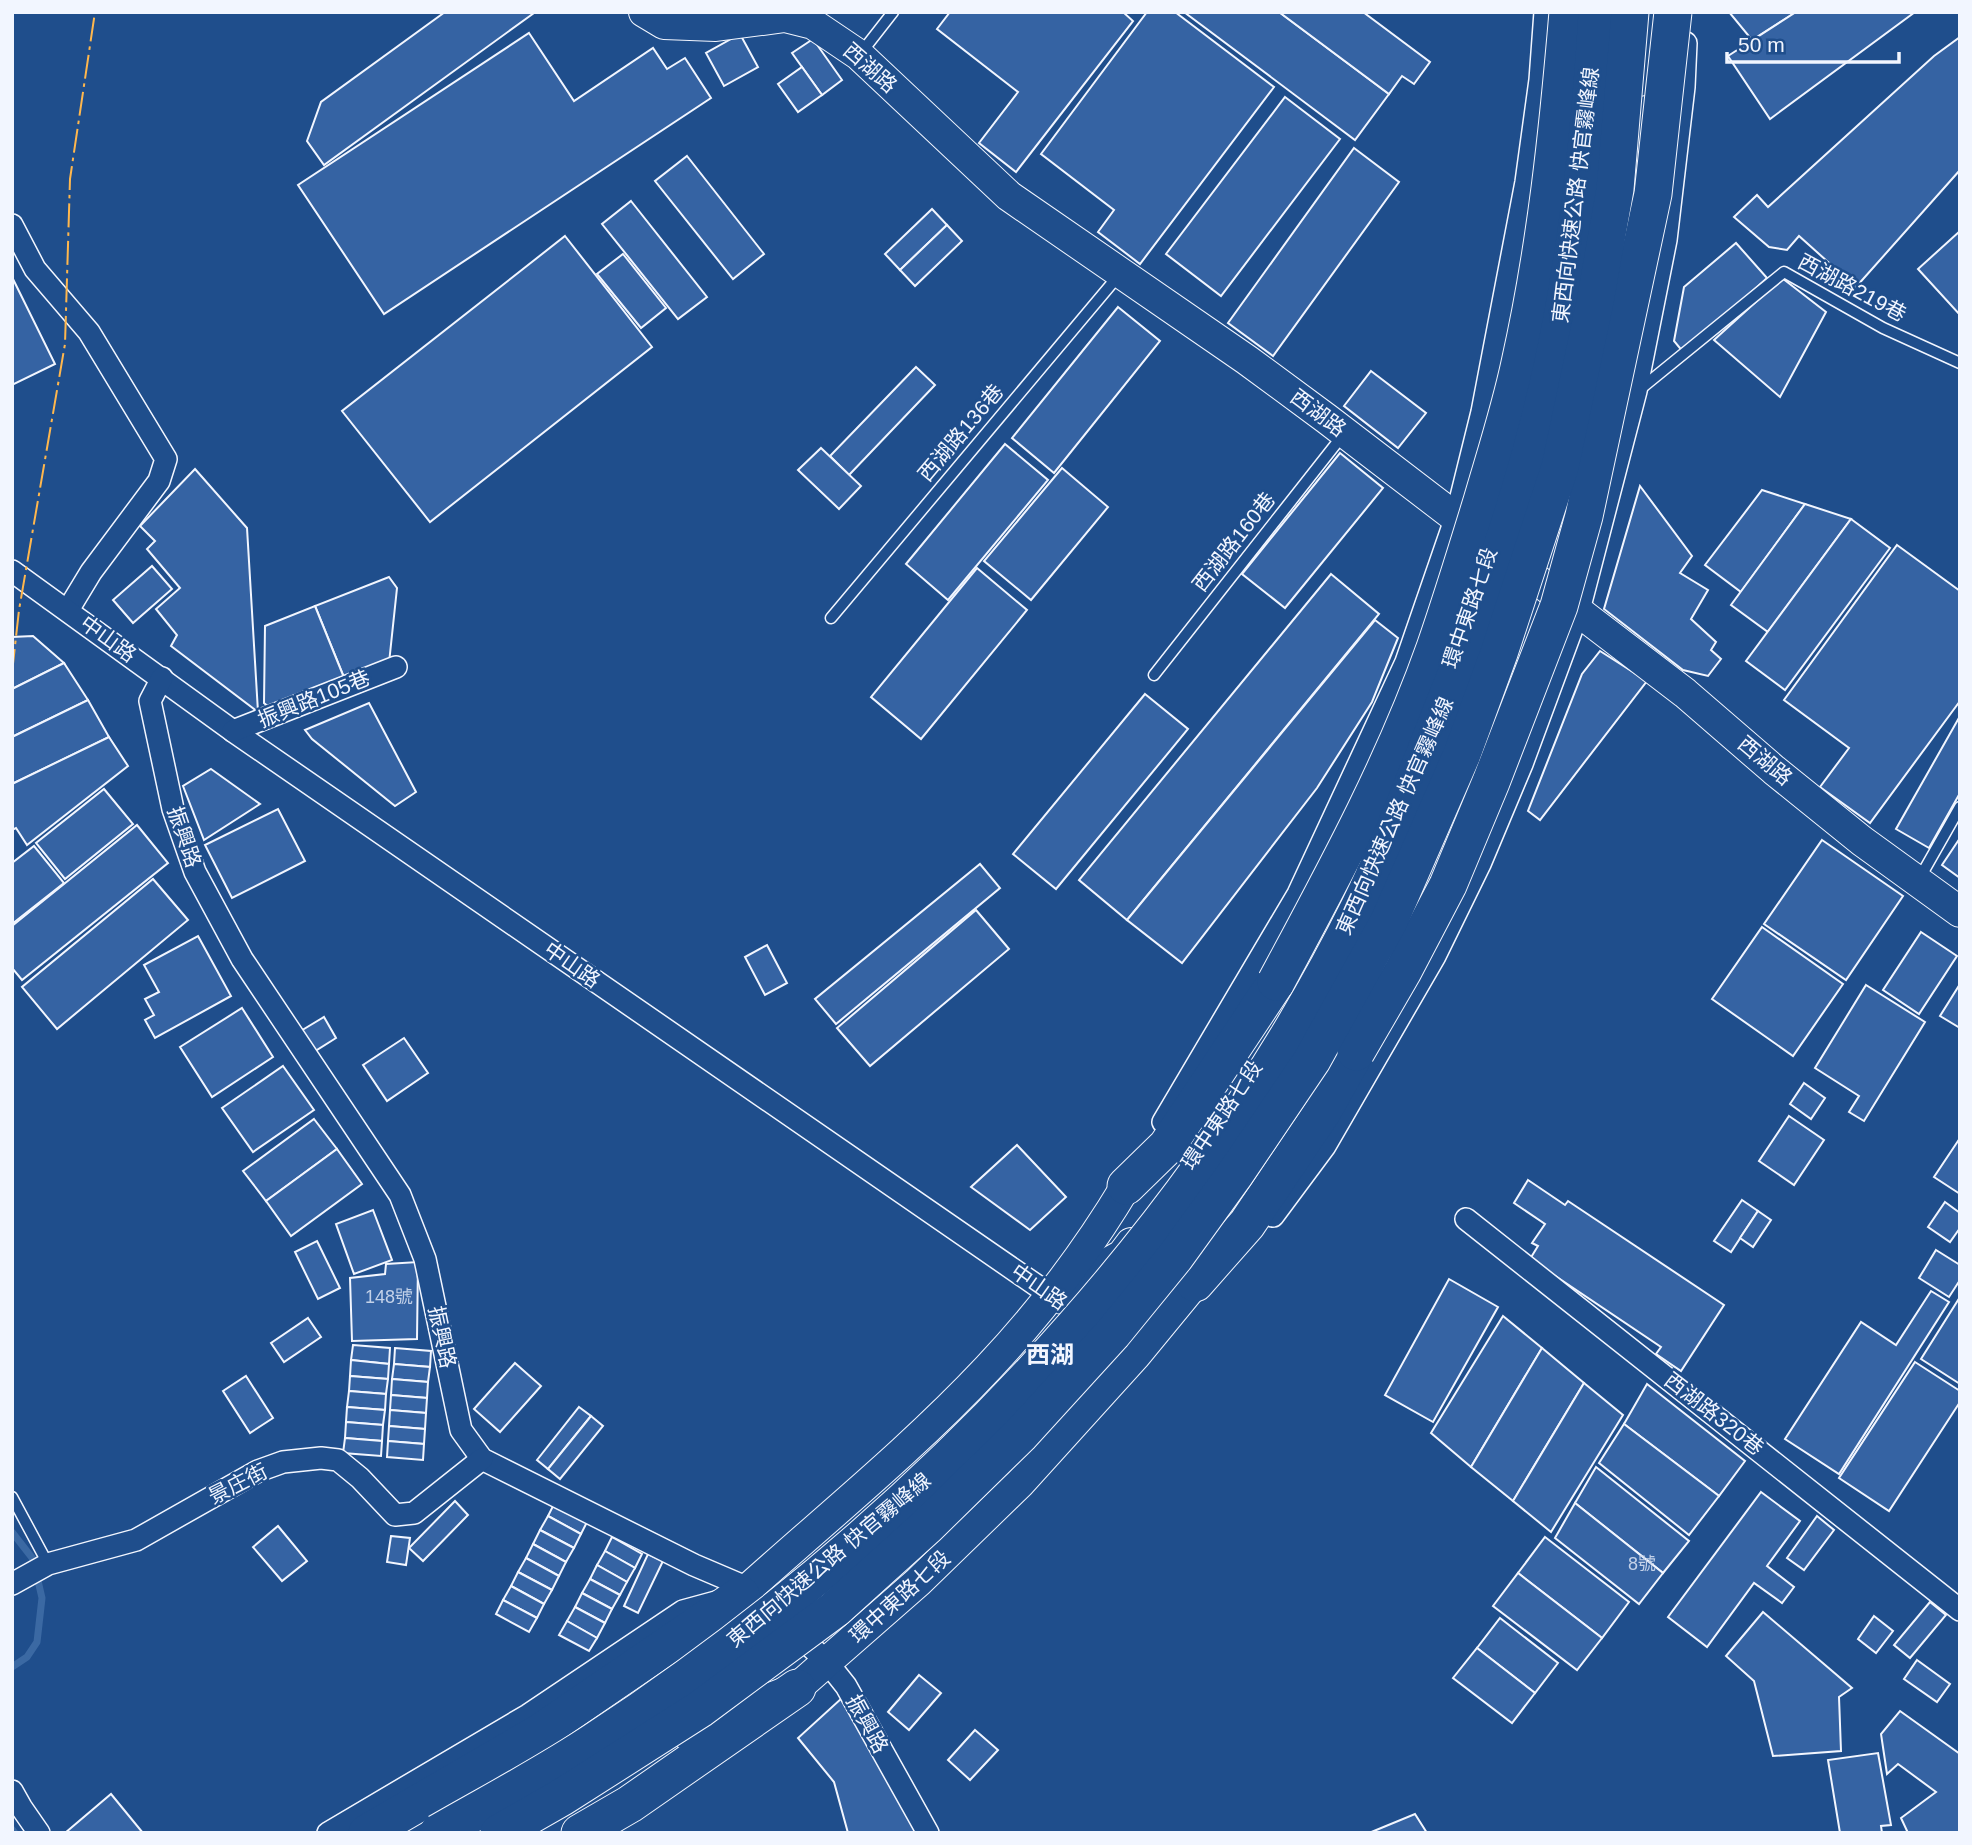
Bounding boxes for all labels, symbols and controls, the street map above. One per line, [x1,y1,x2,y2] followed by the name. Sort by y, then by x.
[1727,21,1898,65] scale bar
[1738,33,1785,56] text: 50 m
[839,38,902,97] street label: 西湖路
[1548,66,1603,324] street label: 東西向快速公路 快官霧峰線
[1794,249,1910,326] street label: 西湖路219巷
[914,380,1008,486] street label: 西湖路136巷
[1286,384,1350,441] street label: 西湖路
[1188,488,1279,596] street label: 西湖路160巷
[1438,545,1501,671] street label: 環中東路七段
[76,611,141,666] street label: 中山路
[254,666,373,731] street label: 振興路105巷
[1332,693,1457,938] street label: 東西向快速公路 快官霧峰線
[1734,732,1797,790] street label: 西湖路
[163,803,206,870] street label: 振興路
[540,937,605,992] street label: 中山路
[1177,1056,1266,1173] street label: 環中東路七段
[1007,1259,1072,1314] street label: 中山路
[365,1287,413,1307] house number: 148號
[425,1304,460,1370] street label: 振興路
[1026,1341,1074,1368] district label: 西湖
[1660,1368,1768,1459] street label: 西湖路320巷
[204,1459,271,1508] street label: 景庄街
[723,1468,935,1651] street label: 東西向快速公路 快官霧峰線
[845,1546,954,1647] street label: 環中東路七段
[1628,1554,1656,1574] house number: 8號
[842,1691,893,1757] street label: 振興路

